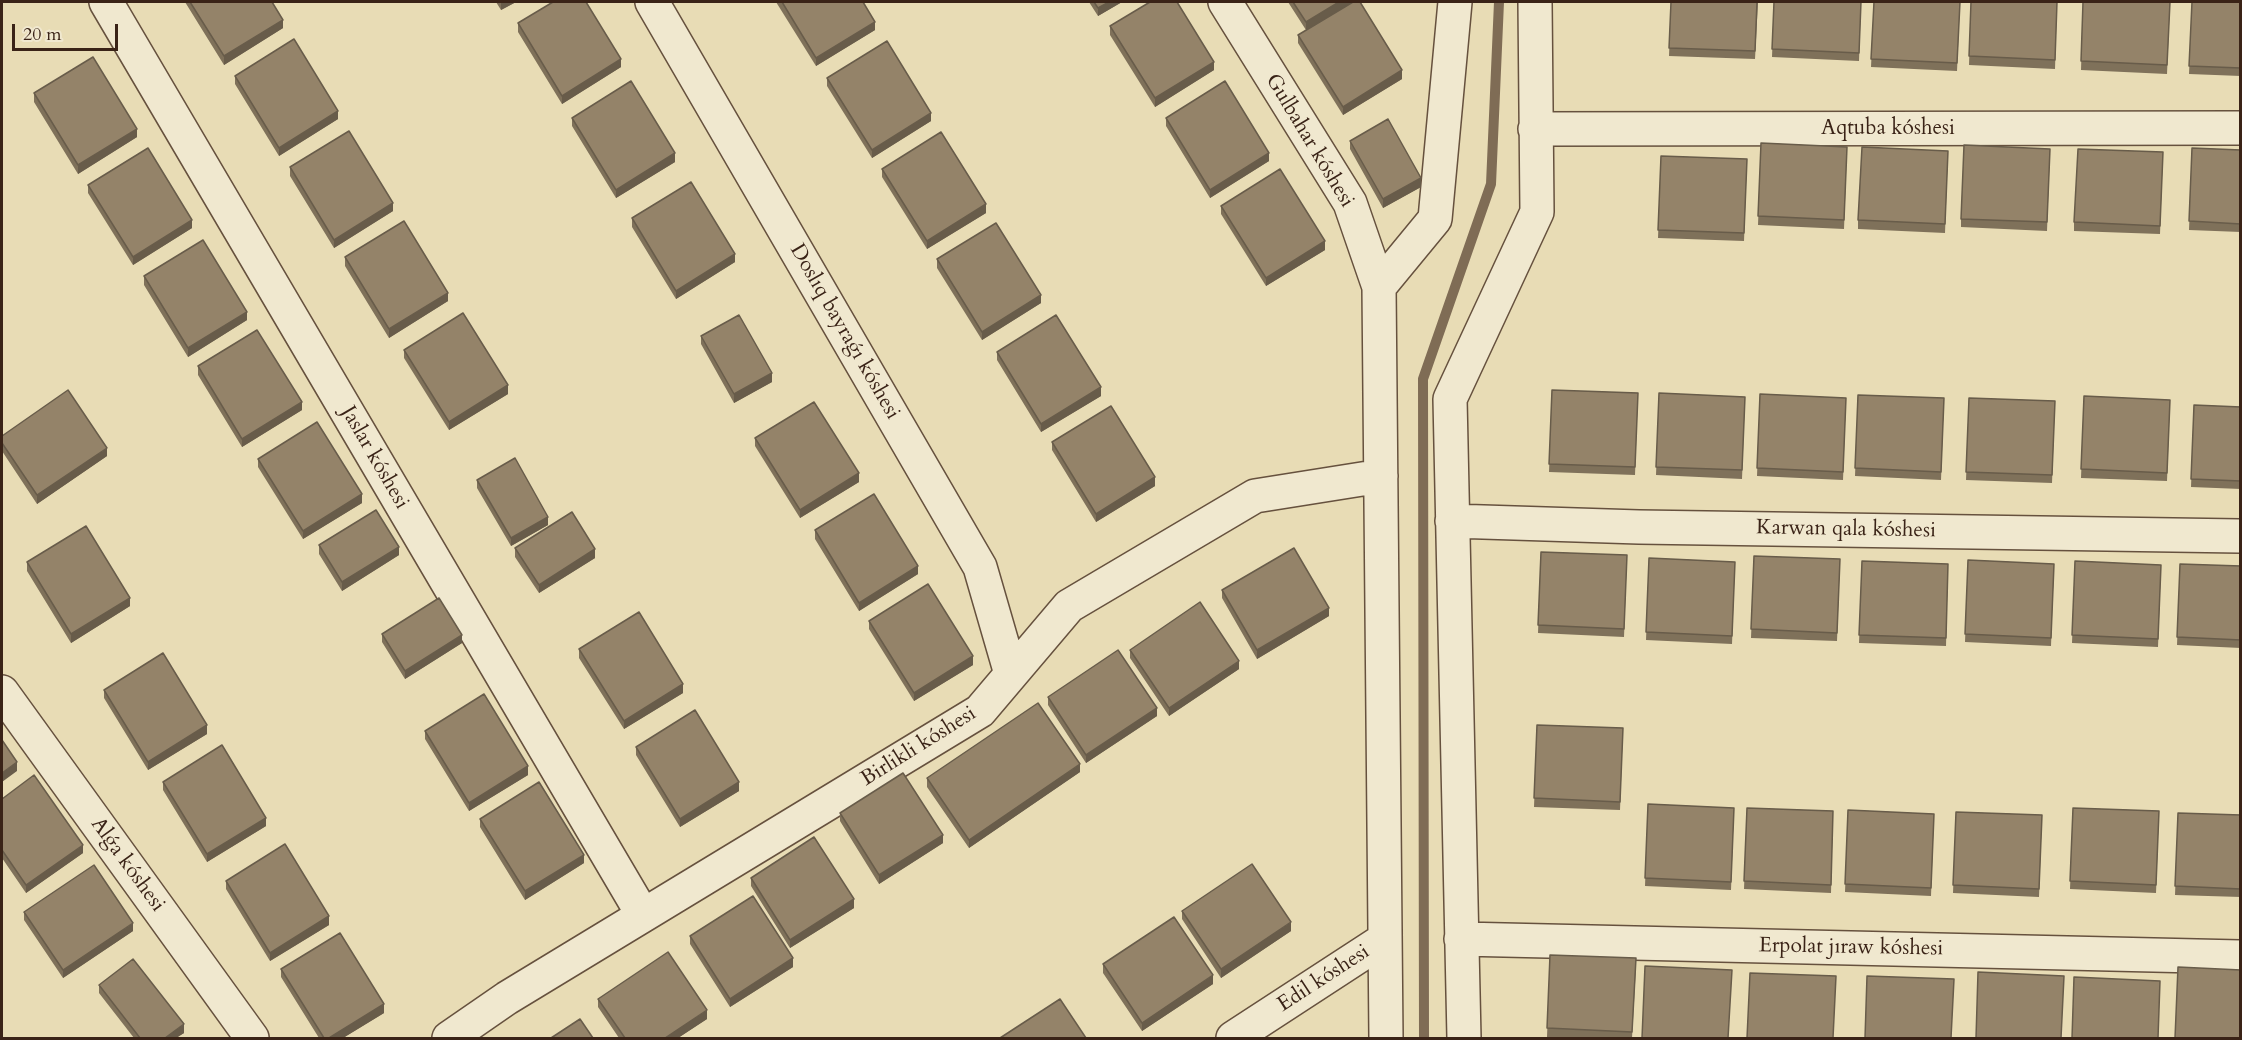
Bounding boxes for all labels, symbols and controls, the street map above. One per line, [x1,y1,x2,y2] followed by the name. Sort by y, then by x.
[15,12,122,50] scale bar
[23,22,62,47] text: 20 m
[1259,70,1359,212] street label: Gulbahar kóshesi
[1821,116,1955,142] street label: Aqtuba kóshesi
[783,240,905,424] street label: Doslıq bayraǵı kóshesi
[334,402,414,514] street label: Jaslar kóshesi
[1756,516,1936,544] street label: Karwan qala kóshesi
[857,702,981,792] street label: Birlikli kóshesi
[84,813,170,917] street label: Alǵa kóshesi
[1759,934,1943,962] street label: Erpolat jıraw kóshesi
[1273,940,1375,1018] street label: Edil kóshesi

